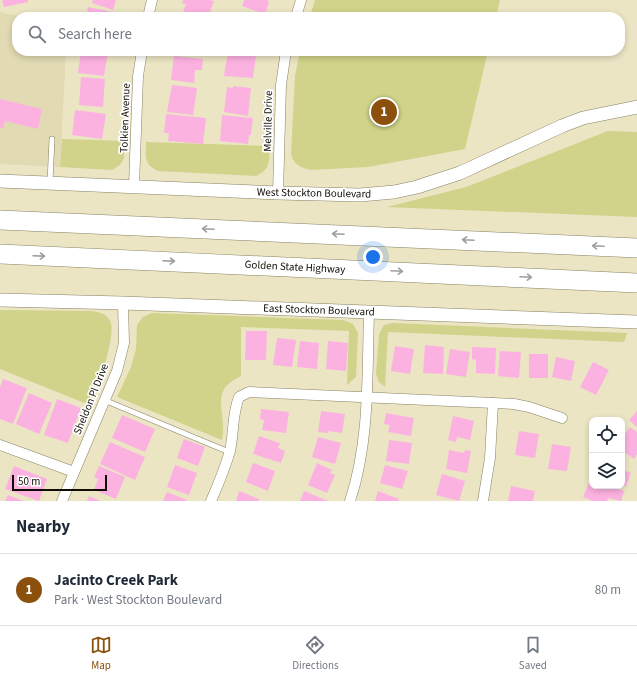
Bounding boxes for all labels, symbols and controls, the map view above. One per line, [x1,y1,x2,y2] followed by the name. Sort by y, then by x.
[12,12,625,56] search box
[26,23,48,45] icon: search
[58,24,132,45] text: Search here
[116,82,134,153] street label: Tolkien Avenue
[260,90,276,152] street label: Melville Drive
[371,97,397,127] pin: 1
[257,185,371,201] street label: West Stockton Boulevard
[202,225,215,232] one-way arrow
[332,231,345,238] one-way arrow
[462,237,475,244] one-way arrow
[592,242,605,250] one-way arrow
[363,247,383,267] your location
[32,252,45,260] one-way arrow
[162,257,175,265] one-way arrow
[244,257,346,277] street label: Golden State Highway
[390,268,403,275] one-way arrow
[520,274,533,281] one-way arrow
[263,301,375,319] street label: East Stockton Boulevard
[70,361,112,437] street label: Sheldon Pl Drive
[589,417,625,489] map controls
[589,417,625,453] button: locate
[589,453,625,489] button: layers
[12,473,107,492] scale bar
[18,474,40,489] text: 50 m
[16,515,70,539] text: Nearby
[54,570,178,591] text: Jacinto Creek Park
[26,581,32,599] text: 1
[595,581,621,599] text: 80 m
[54,591,222,609] text: Park · West Stockton Boulevard
[90,634,112,673] tab: Map
[292,634,339,673] tab: Directions
[519,634,547,673] tab: Saved

